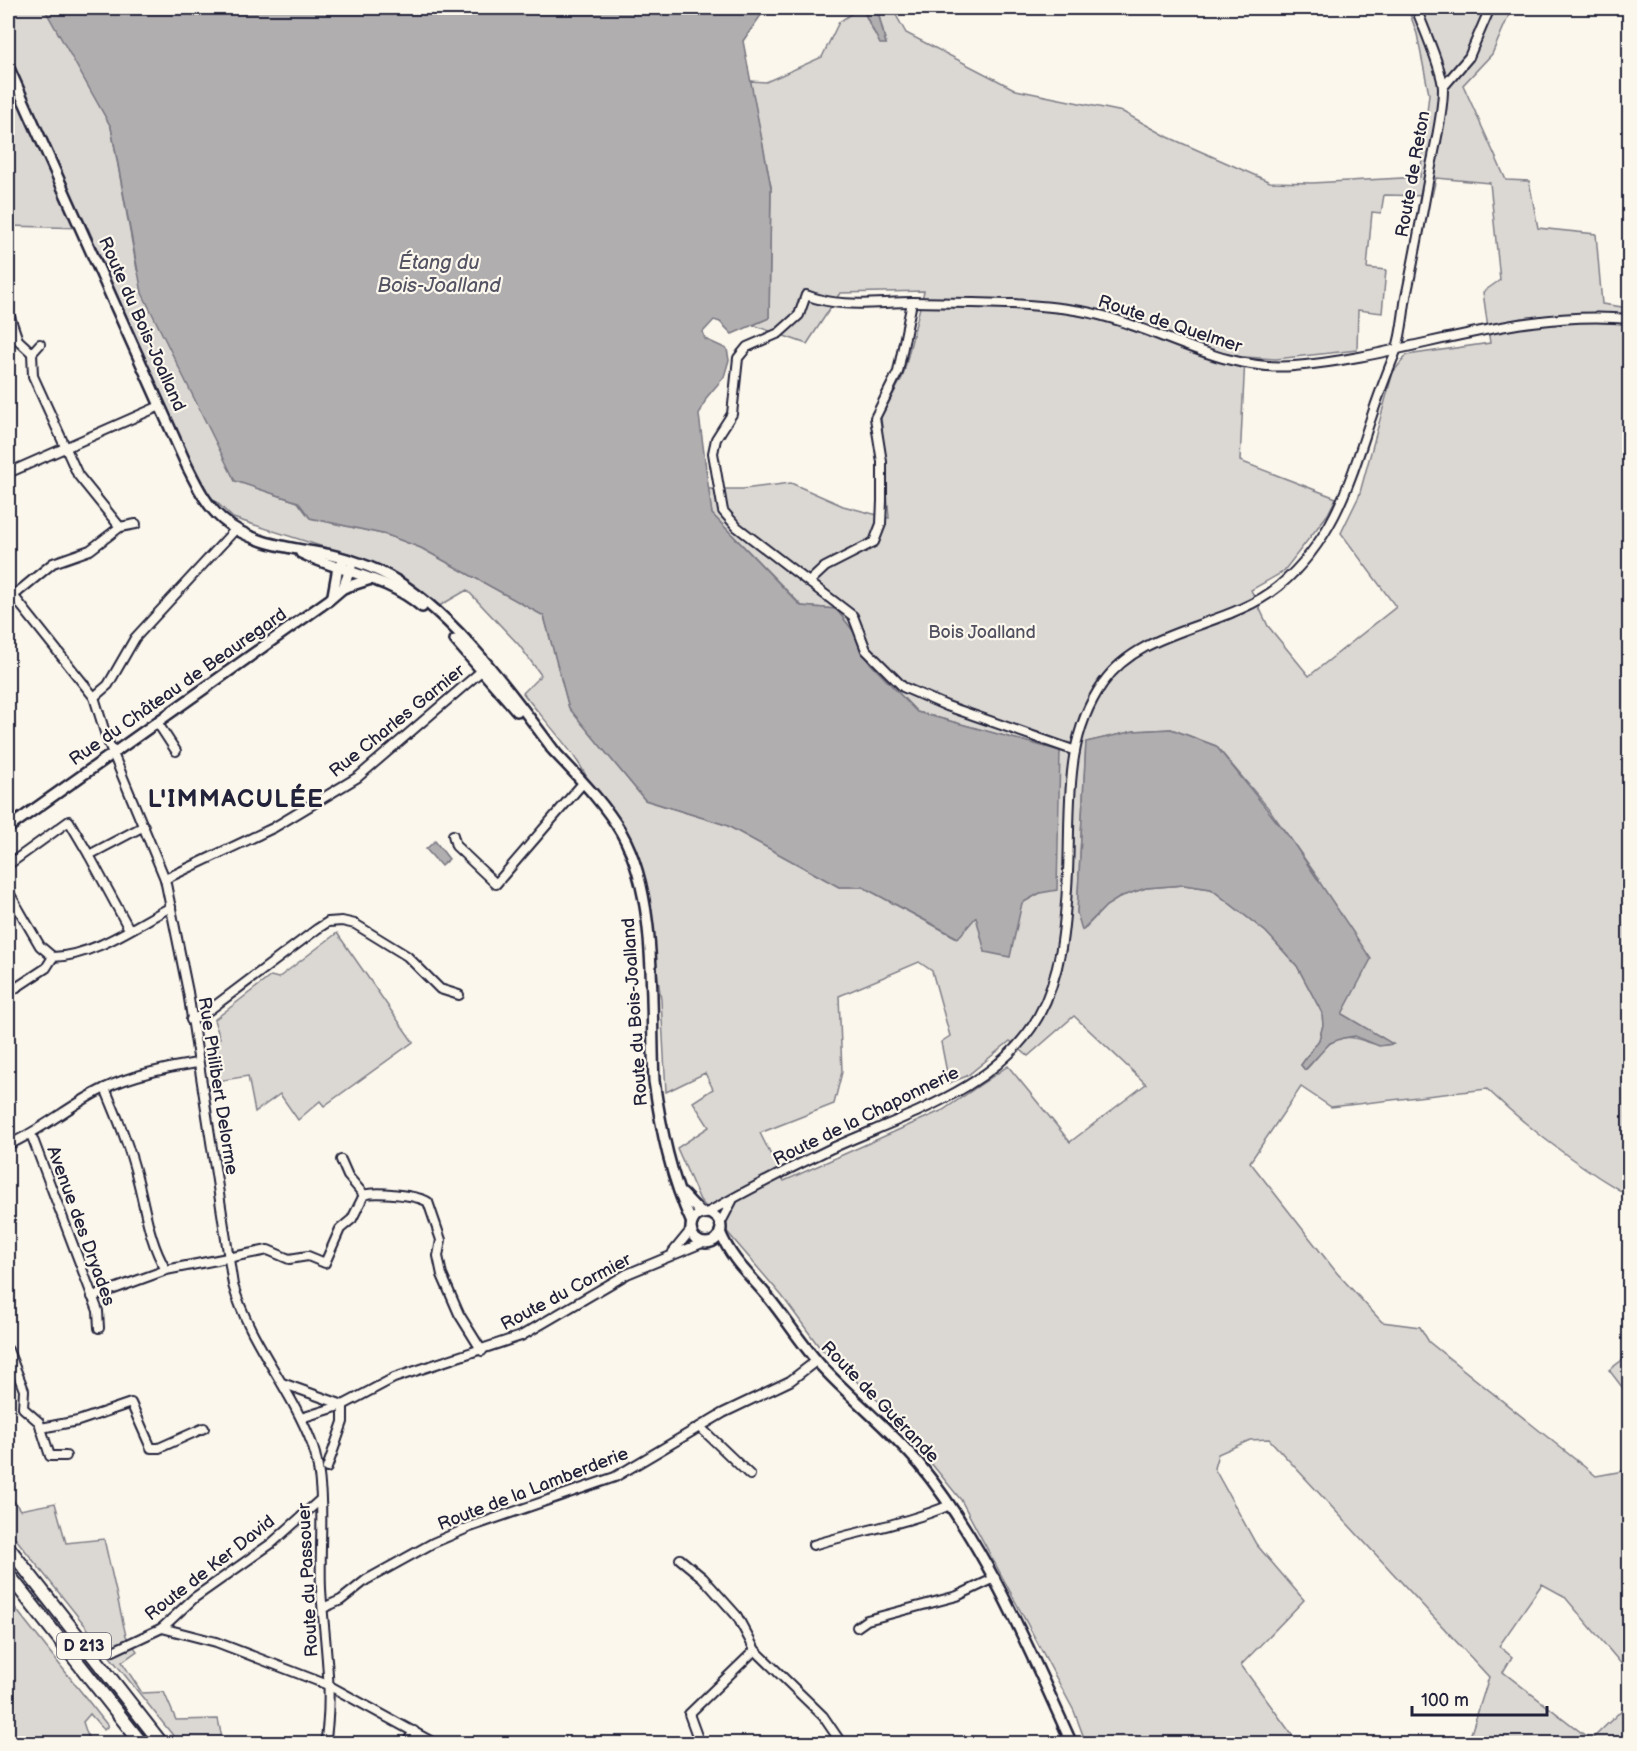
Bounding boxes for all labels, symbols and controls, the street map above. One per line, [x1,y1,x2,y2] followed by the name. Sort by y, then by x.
[1392,109,1434,239] street label: Route de Reton
[94,233,190,415] street label: Route du Bois-Joalland
[377,250,501,298] water label: Étang du Bois-Joalland
[1095,291,1245,357] street label: Route de Quelmer
[65,604,291,770] street label: Rue du Château de Beauregard
[928,622,1036,643] park label: Bois Joalland
[325,660,469,782] street label: Rue Charles Garnier
[148,783,324,814] district label: L'IMMACULÉE
[618,917,652,1107] street label: Route du Bois-Joalland
[194,996,242,1177] street label: Rue Philibert Delorme
[770,1062,963,1170] street label: Route de la Chaponnerie
[42,1143,120,1309] street label: Avenue des Dryades
[497,1249,635,1335] street label: Route du Cormier
[816,1337,944,1467] street label: Route de Guérande
[435,1443,632,1535] street label: Route de la Lamberderie
[293,1502,323,1658] street label: Route du Passouer
[141,1511,279,1625] street label: Route de Ker David
[57,1633,111,1659] road number: D 213
[1412,1679,1547,1717] scale bar
[1421,1690,1469,1711] text: 100 m

